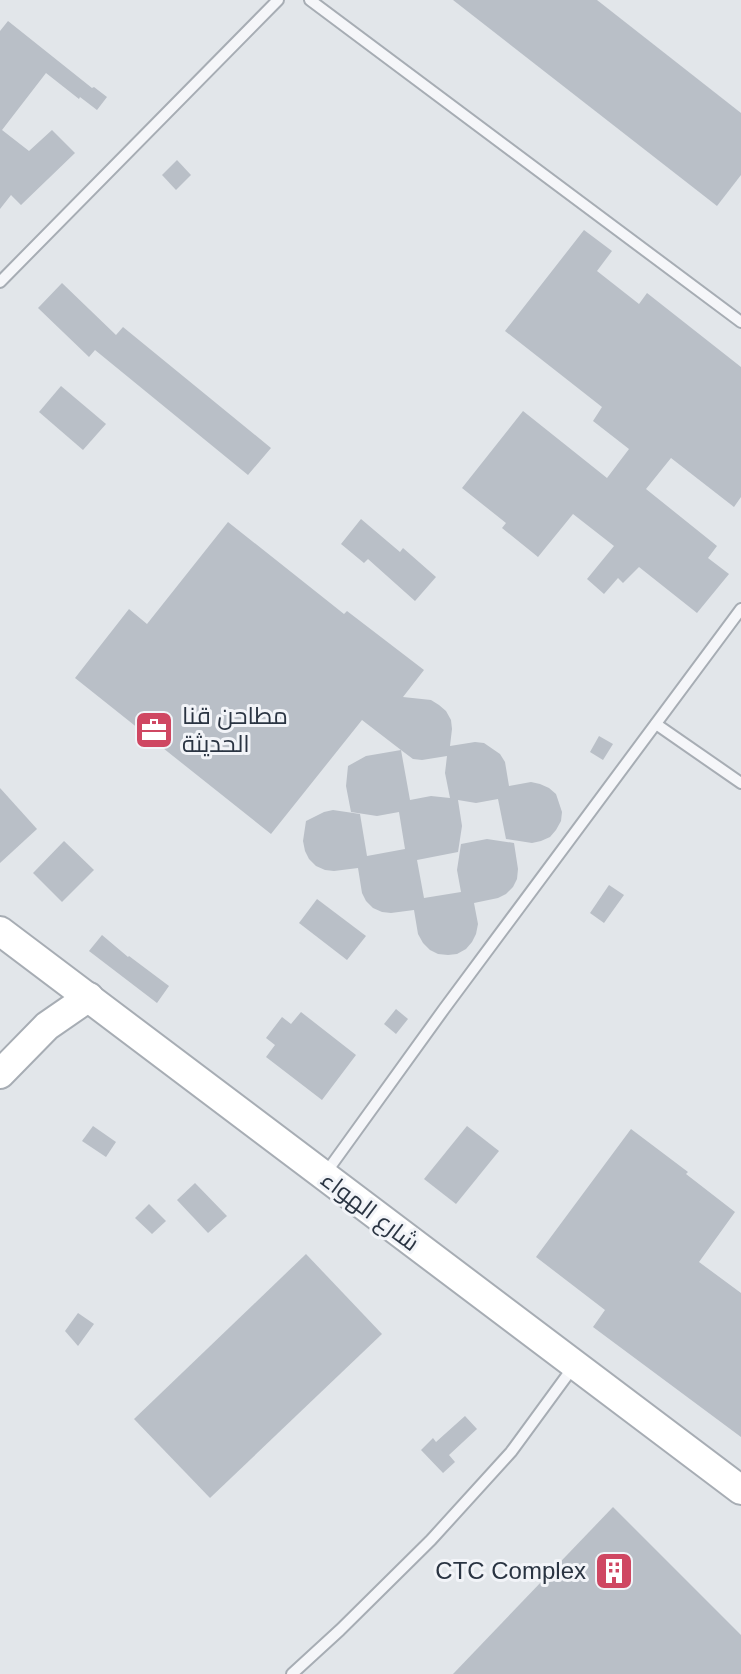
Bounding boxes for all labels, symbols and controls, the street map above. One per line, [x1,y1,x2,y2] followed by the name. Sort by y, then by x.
[182,702,288,757] place label: مطاحن قنا الحديثة
[133,709,175,751] office icon: مطاحن قنا الحديثة
[314,1165,425,1259] street label: شارع الهواء
[593,1550,635,1592] building icon: CTC Complex
[435,1557,586,1584] place label: CTC Complex

